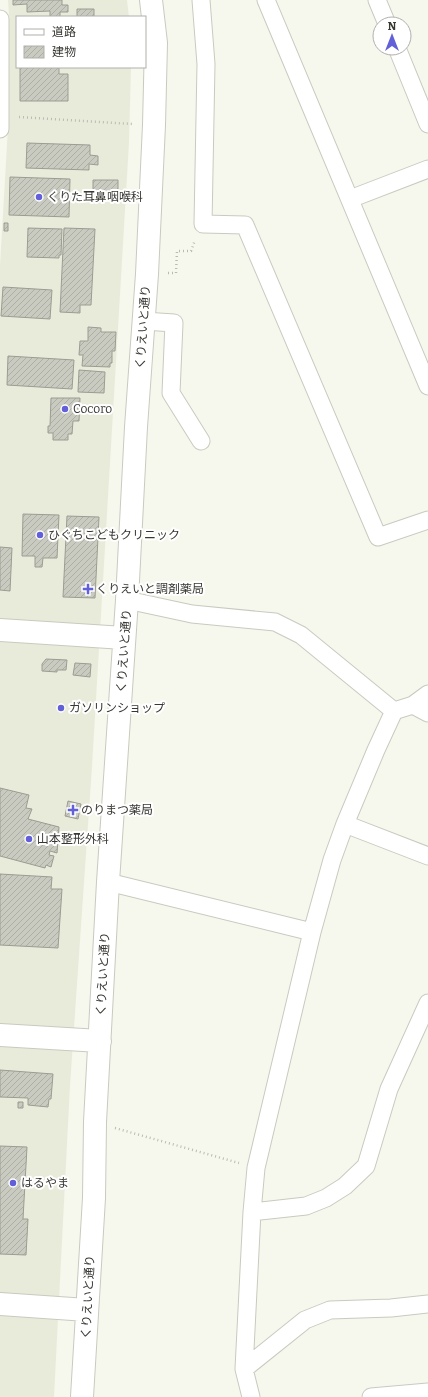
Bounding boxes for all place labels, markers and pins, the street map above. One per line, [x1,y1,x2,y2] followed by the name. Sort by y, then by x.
[47,190,143,204] place label: くりた耳鼻咽喉科
[34,192,44,202] marker: くりた耳鼻咽喉科
[73,402,112,416] place label: Cocoro
[60,404,70,414] marker: Cocoro
[48,528,180,542] place label: ひぐちこどもクリニック
[35,530,45,540] marker: ひぐちこどもクリニック
[96,582,204,596] place label: くりえいと調剤薬局
[83,584,93,594] marker: くりえいと調剤薬局
[69,701,165,715] place label: ガソリンショップ
[56,703,66,713] marker: ガソリンショップ
[81,803,153,817] place label: のりまつ薬局
[68,805,78,815] marker: のりまつ薬局
[37,832,109,846] place label: 山本整形外科
[24,834,34,844] marker: 山本整形外科
[21,1176,69,1190] place label: はるやま
[8,1178,18,1188] marker: はるやま

